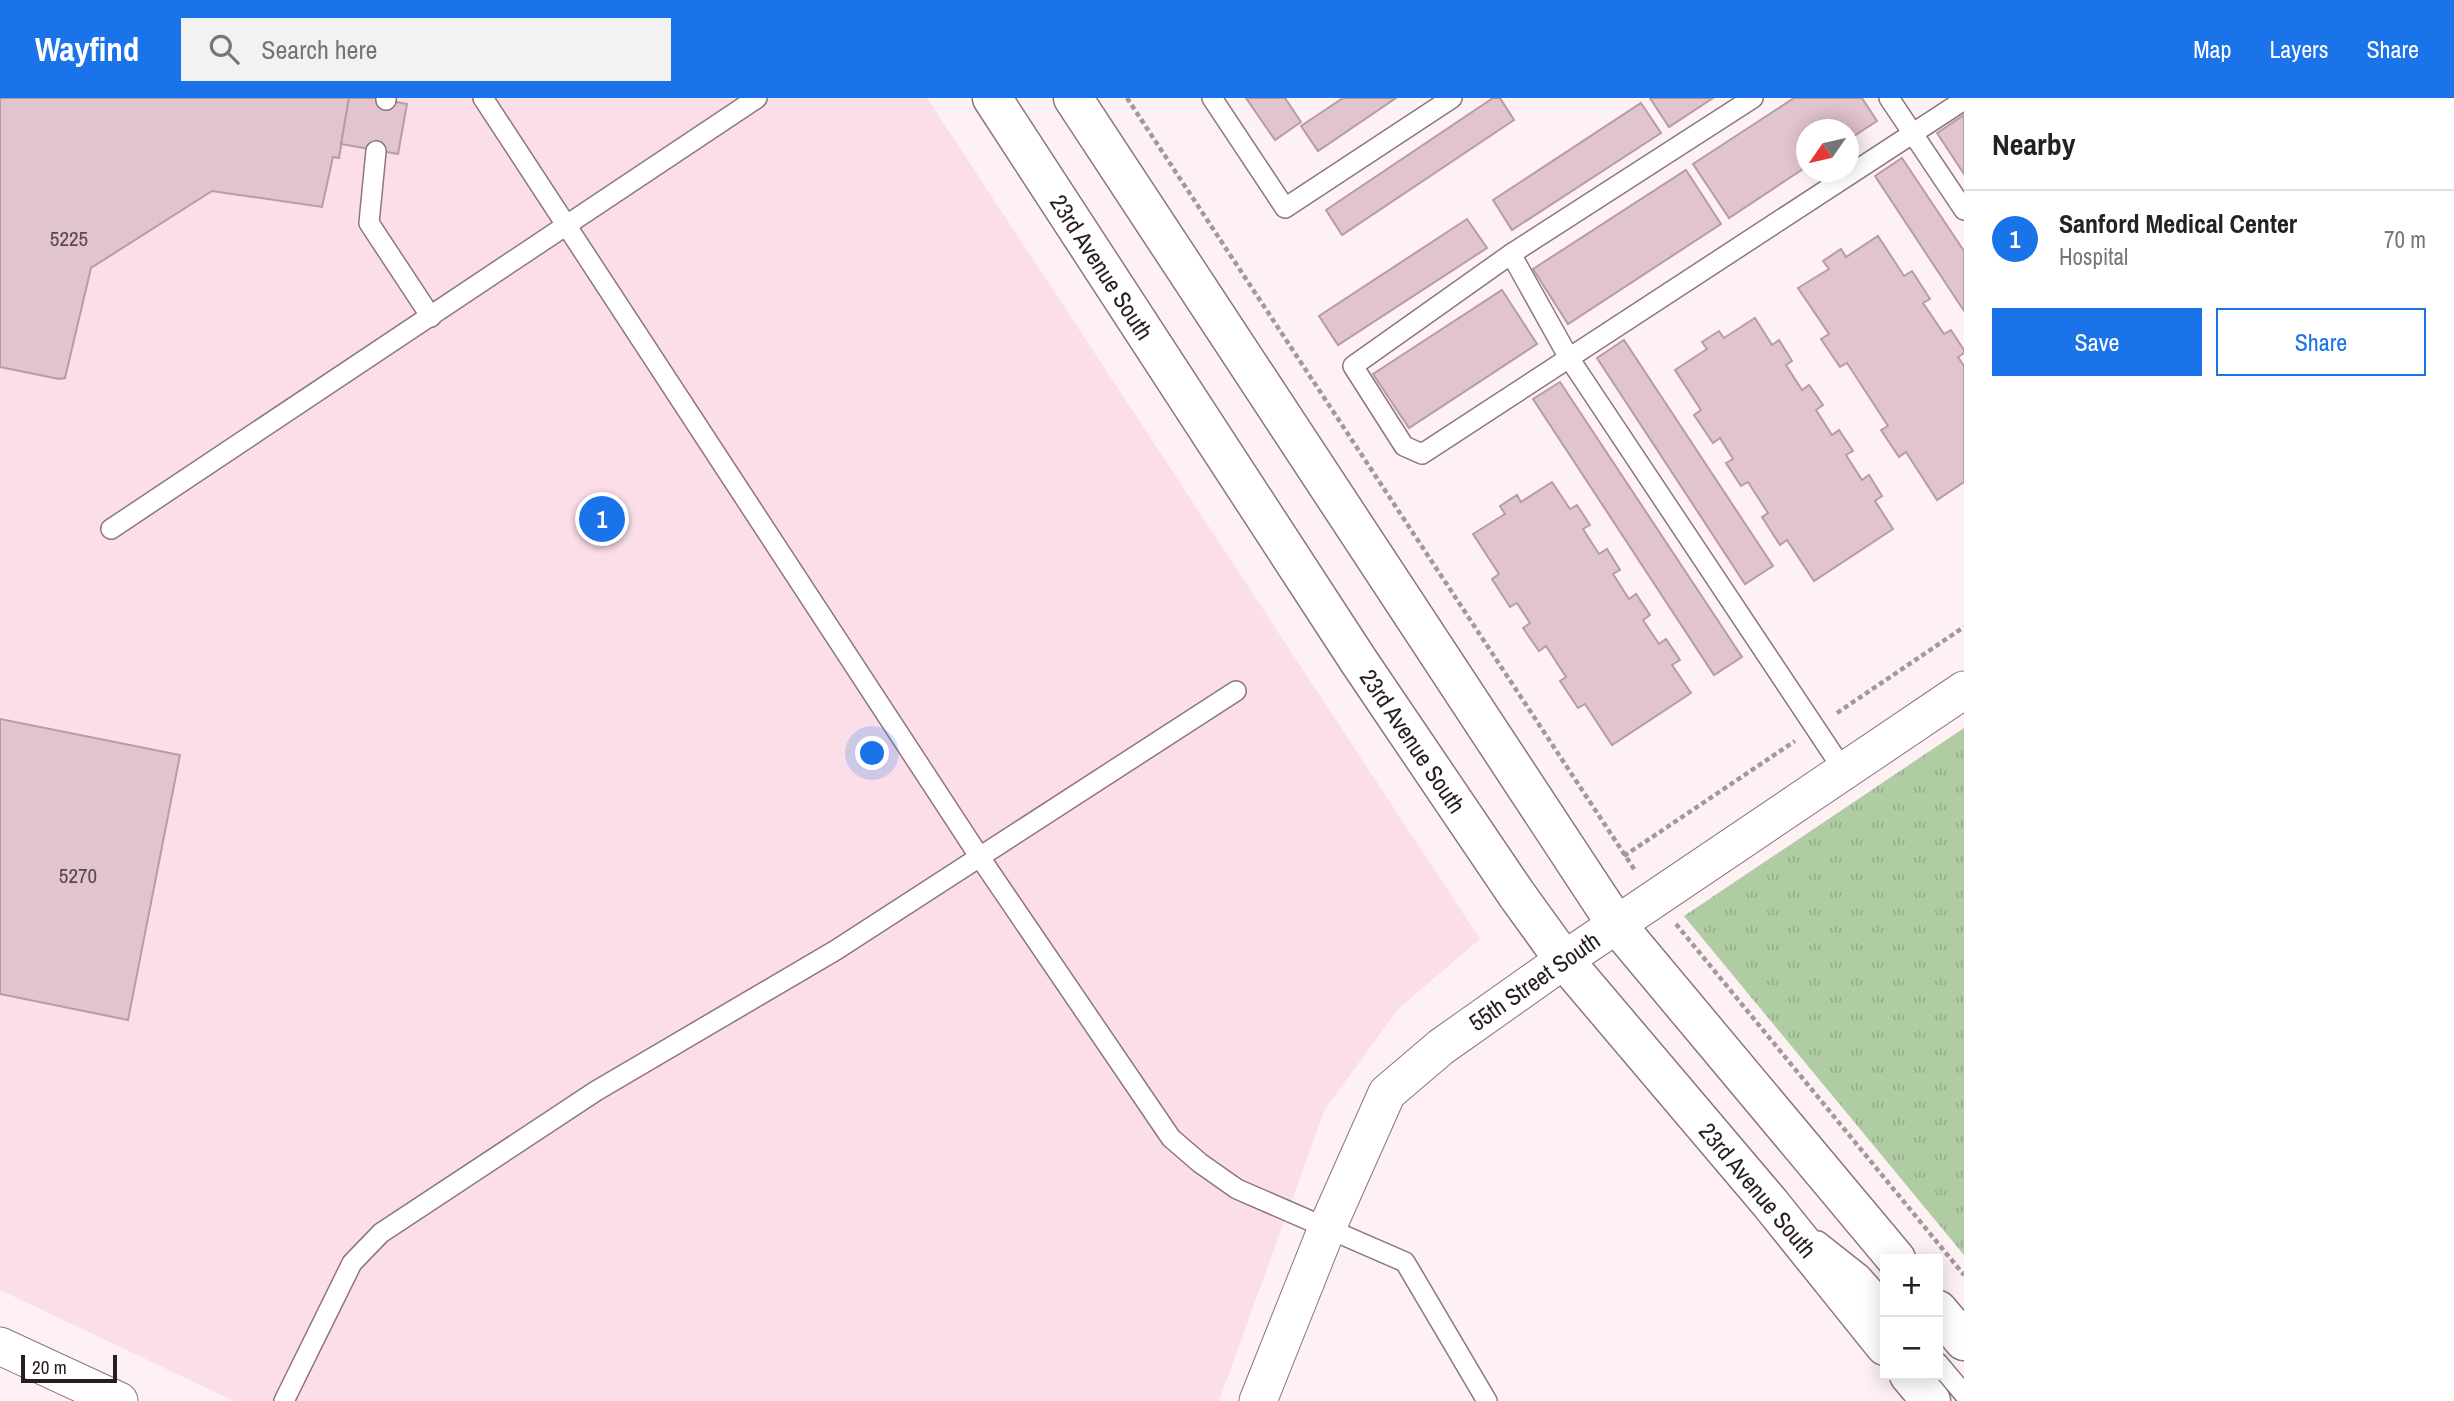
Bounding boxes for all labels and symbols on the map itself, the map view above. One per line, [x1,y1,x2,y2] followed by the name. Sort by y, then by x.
[1796,119,1859,182] north arrow
[1043,188,1161,346] street label: 23rd Avenue South
[50,224,88,253] house number: 5225
[579,493,625,545] pin: 1
[1353,663,1473,819] street label: 23rd Avenue South
[855,736,889,770] your location
[59,861,97,890] house number: 5270
[1462,924,1606,1038] street label: 55th Street South
[1692,1116,1824,1264] street label: 23rd Avenue South
[21,1352,117,1384] scale bar

